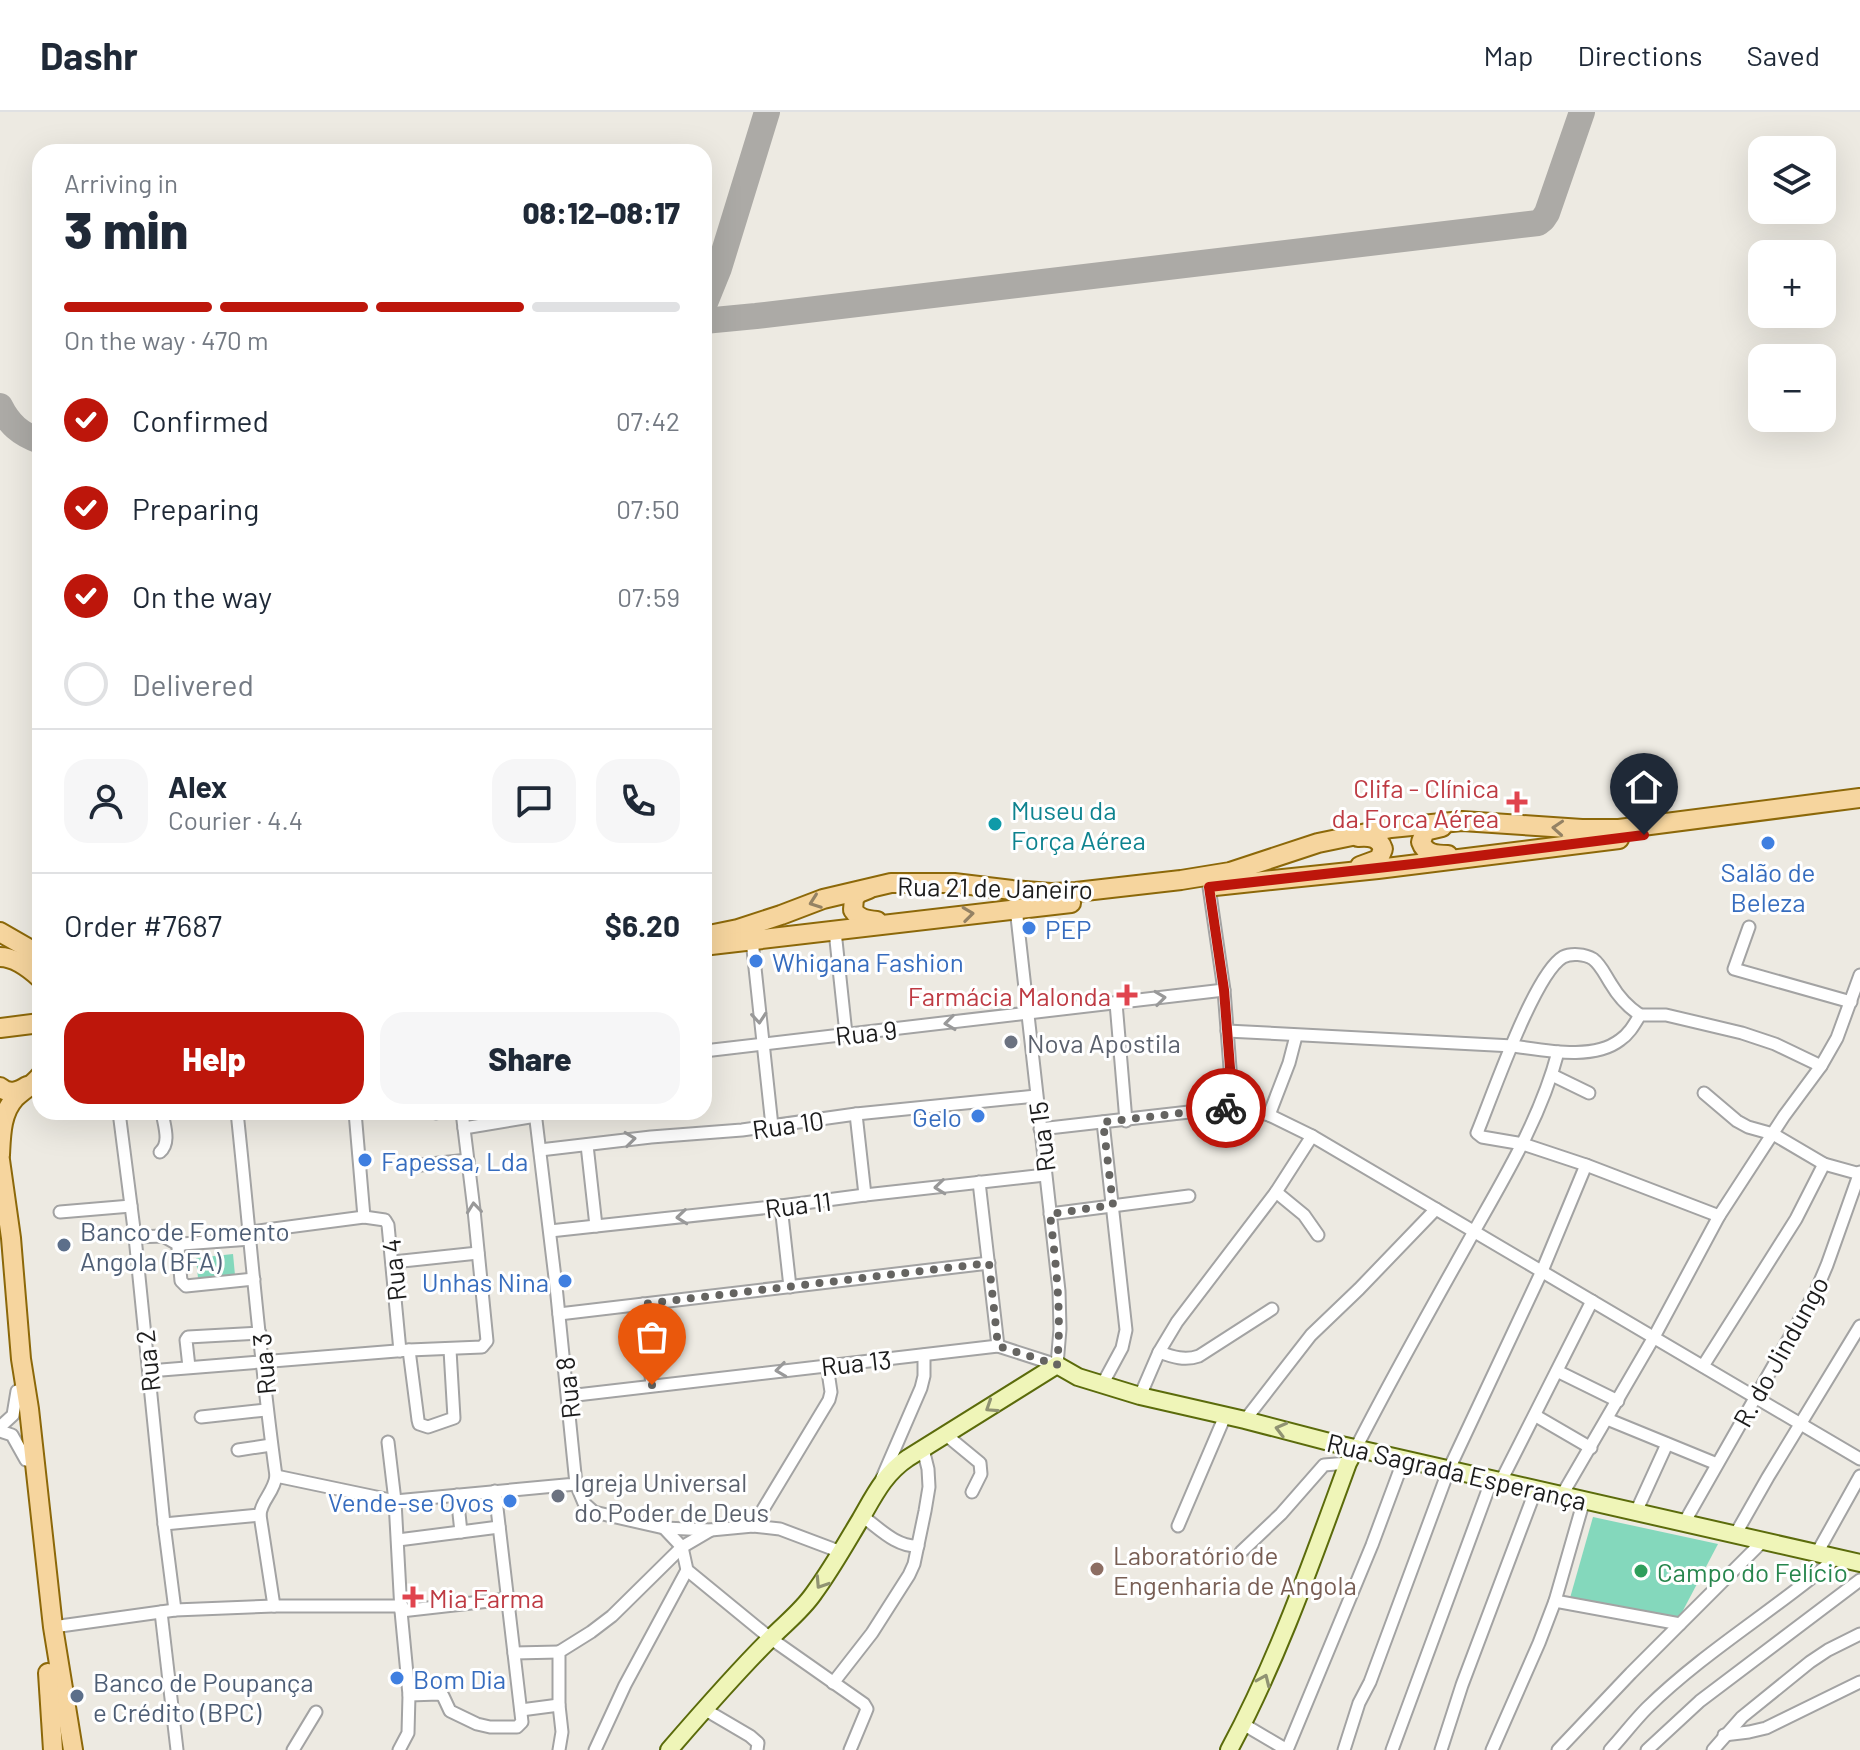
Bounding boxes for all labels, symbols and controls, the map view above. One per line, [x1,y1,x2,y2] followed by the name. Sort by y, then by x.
[40,32,138,78] text: Dashr
[1484,38,1533,72] text: Map
[1577,38,1703,72] text: Directions
[1747,38,1820,72] text: Saved
[1748,136,1836,432] map controls
[1748,136,1836,224] button: layers
[64,167,178,198] text: Arriving in
[522,194,680,230] text: 08:12–08:17
[64,197,188,259] text: 3 min
[1748,240,1836,328] button: +
[64,324,268,355] text: On the way · 470 m
[1748,344,1836,432] button: −
[64,398,108,442] icon: check
[132,402,269,438] text: Confirmed
[616,405,680,436] text: 07:42
[64,486,108,530] icon: check
[132,490,259,526] text: Preparing
[616,493,680,524] text: 07:50
[64,574,108,618] icon: check
[132,578,272,614] text: On the way
[617,581,680,612] text: 07:59
[132,666,254,702] text: Delivered
[1610,753,1678,835] pin
[64,759,148,843] button: person
[492,759,576,843] button: chat
[596,759,680,843] button: phone
[1622,765,1666,809] icon: home
[168,768,227,804] text: Alex
[1331,772,1499,833] place label: Clifa - Clínica da Forca Aérea
[1506,791,1528,813] marker: Clifa - Clínica da Forca Aérea
[1011,794,1146,855] place label: Museu da Força Aérea
[168,804,303,835] text: Courier · 4.4
[986,815,1004,833] marker: Museu da Força Aérea
[1551,819,1564,836] one-way arrow
[1759,834,1777,852] marker: Salão de Beleza
[1721,856,1815,917] place label: Salão de Beleza
[897,870,1093,904] street label: Rua 21 de Janeiro
[809,892,823,909] one-way arrow
[962,905,975,922] one-way arrow
[64,907,222,943] text: Order #7687
[605,907,680,943] text: $6.20
[1045,913,1092,944] place label: PEP
[1020,919,1038,937] marker: PEP
[772,946,964,977] place label: Whigana Fashion
[747,952,765,970] marker: Whigana Fashion
[908,980,1111,1011] place label: Farmácia Malonda
[1118,986,1136,1004] marker: Farmácia Malonda
[1154,989,1167,1006] one-way arrow
[64,1012,364,1104] button: Help
[380,1012,680,1104] button: Share
[751,1012,768,1025] one-way arrow
[834,1013,898,1051] street label: Rua 9
[943,1014,956,1031] one-way arrow
[1027,1027,1181,1058] place label: Nova Apostila
[1002,1033,1020,1051] marker: Nova Apostila
[1186,1068,1266,1148] courier
[1204,1086,1248,1130] icon: bike
[1021,1100,1061,1174] street label: Rua 15
[912,1101,962,1132] place label: Gelo
[750,1104,826,1144] street label: Rua 10
[969,1107,987,1125] marker: Gelo
[624,1131,637,1148] one-way arrow
[381,1145,528,1176] place label: Fapessa, Lda
[356,1151,374,1169] marker: Fapessa, Lda
[933,1178,946,1195] one-way arrow
[763,1185,833,1223] street label: Rua 11
[465,1201,482,1214] one-way arrow
[675,1208,688,1225] one-way arrow
[80,1215,290,1276] place label: Banco de Fomento Angola (BFA)
[55,1236,73,1254] marker: Banco de Fomento Angola (BFA)
[374,1237,412,1303] street label: Rua 4
[422,1266,549,1297] place label: Unhas Nina
[1726,1270,1834,1432] street label: R. do Jindungo
[556,1272,574,1290] marker: Unhas Nina
[618,1303,686,1385] pin
[630,1315,674,1359] icon: bag
[128,1328,166,1394] street label: Rua 2
[245,1332,281,1396] street label: Rua 3
[819,1343,893,1381] street label: Rua 13
[548,1356,586,1420] street label: Rua 8
[774,1361,788,1378] one-way arrow
[985,1397,1000,1412] one-way arrow
[1274,1422,1288,1439] one-way arrow
[1324,1426,1590,1516] street label: Rua Sagrada Esperança
[574,1466,769,1527] place label: Igreja Universal do Poder de Deus
[328,1486,494,1517] place label: Vende-se Ovos
[549,1487,567,1505] marker: Igreja Universal do Poder de Deus
[501,1492,519,1510] marker: Vende-se Ovos
[1113,1539,1357,1600] place label: Laboratório de Engenharia de Angola
[1657,1556,1848,1587] place label: Campo do Felício
[1088,1560,1106,1578] marker: Laboratório de Engenharia de Angola
[1632,1562,1650,1580] marker: Campo do Felício
[816,1574,831,1589] one-way arrow
[429,1582,544,1613] place label: Mia Farma
[404,1588,422,1606] marker: Mia Farma
[413,1663,506,1694] place label: Bom Dia
[93,1666,314,1727] place label: Banco de Poupança e Crédito (BPC)
[388,1669,406,1687] marker: Bom Dia
[1254,1674,1270,1688] one-way arrow
[68,1687,86,1705] marker: Banco de Poupança e Crédito (BPC)

